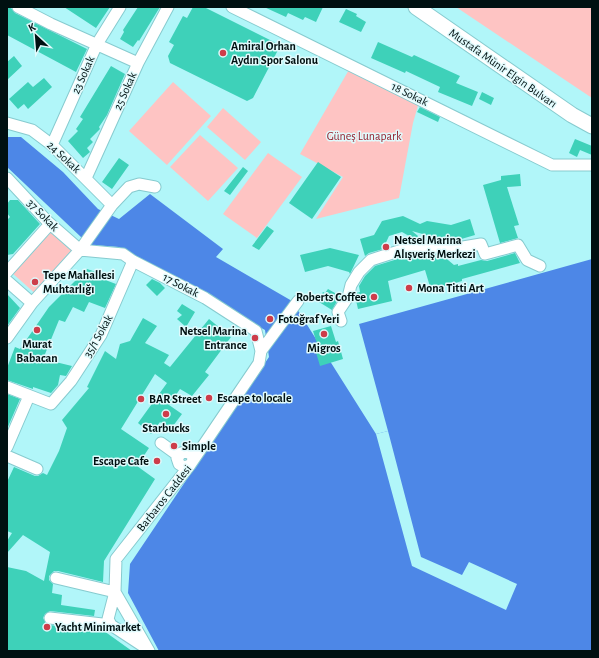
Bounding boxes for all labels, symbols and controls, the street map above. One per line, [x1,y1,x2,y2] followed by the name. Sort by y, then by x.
[16,16,56,56] north arrow
[27,21,38,34] text: K
[447,26,559,110] street label: Mustafa Münir Elgin Bulvarı
[231,40,319,67] place label: Amiral Orhan Aydın Spor Salonu
[218,48,228,58] marker: Amiral Orhan Aydın Spor Salonu
[69,54,97,96] street label: 23 Sokak
[111,70,139,112] street label: 25 Sokak
[390,80,431,108] street label: 18 Sokak
[327,130,402,142] park label: Güneş Lunapark
[45,139,83,176] street label: 24 Sokak
[25,197,62,234] street label: 37 Sokak
[394,234,476,260] place label: Netsel Marina Alışveriş Merkezi
[381,242,391,252] marker: Netsel Marina Alışveriş Merkezi
[43,269,115,295] place label: Tepe Mahallesi Muhtarlığı
[161,271,201,299] street label: 17 Sokak
[30,277,40,287] marker: Tepe Mahallesi Muhtarlığı
[417,282,484,294] place label: Mona Titti Art
[404,283,414,293] marker: Mona Titti Art
[296,291,366,303] place label: Roberts Coffee
[369,292,379,302] marker: Roberts Coffee
[81,312,115,359] street label: 35/1 Sokak
[278,313,339,325] place label: Fotoğraf Yeri
[265,314,275,324] marker: Fotoğraf Yeri
[32,325,42,335] marker: Murat Babacan
[179,325,247,351] place label: Netsel Marina Entrance
[319,329,329,339] marker: Migros
[250,333,260,343] marker: Netsel Marina Entrance
[16,338,58,364] place label: Murat Babacan
[307,342,341,354] place label: Migros
[217,392,292,404] place label: Escape to locale
[149,393,202,405] place label: BAR Street
[204,393,214,403] marker: Escape to locale
[136,394,146,404] marker: BAR Street
[161,409,171,419] marker: Starbucks
[142,422,190,434] place label: Starbucks
[182,440,216,452] place label: Simple
[169,441,179,451] marker: Simple
[93,455,149,467] place label: Escape Cafe
[152,456,162,466] marker: Escape Cafe
[134,463,194,533] street label: Barbaros Caddesi
[55,621,141,633] place label: Yacht Minimarket
[42,622,52,632] marker: Yacht Minimarket

